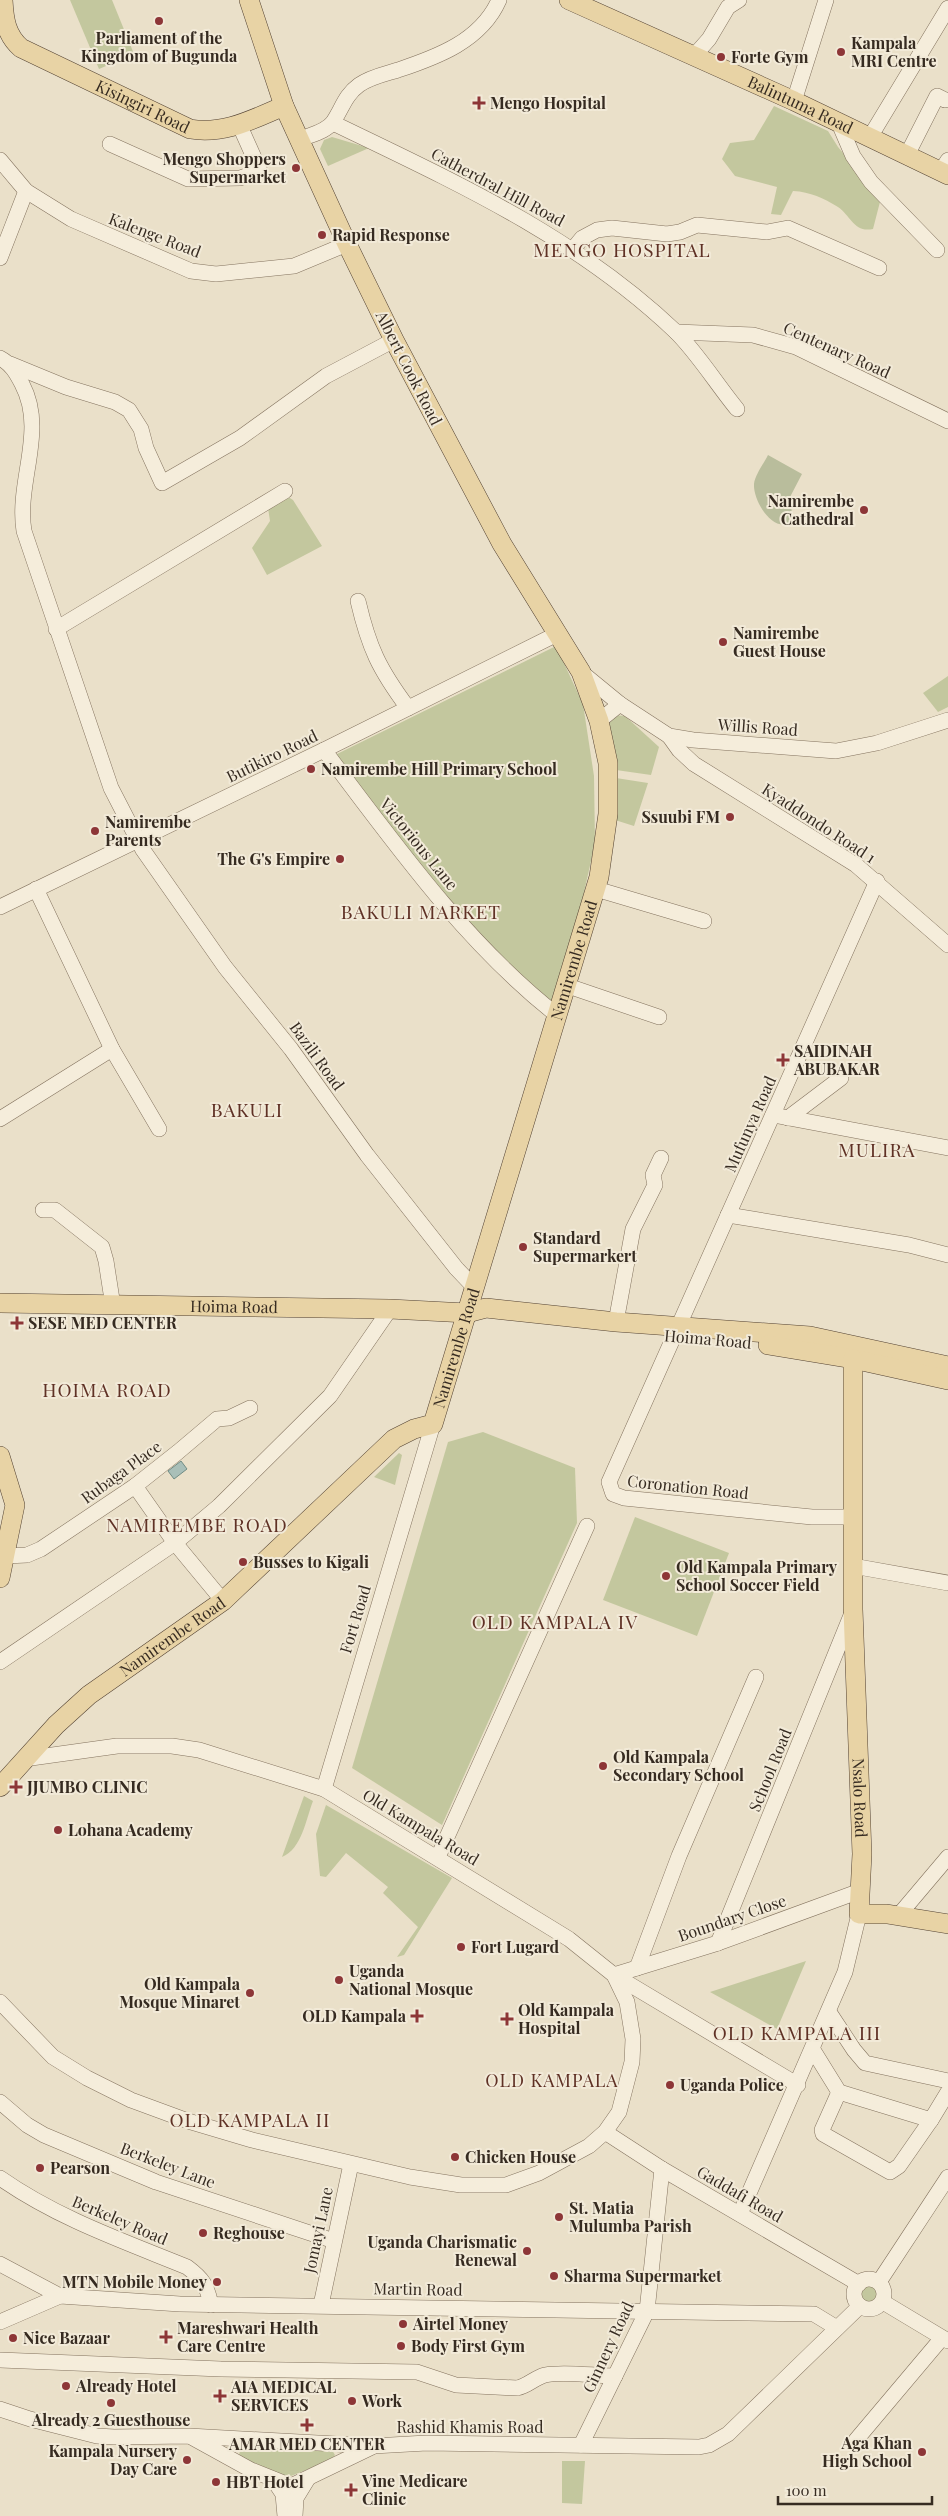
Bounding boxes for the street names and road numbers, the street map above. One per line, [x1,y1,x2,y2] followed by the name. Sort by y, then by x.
[745,71,857,138] street label: Balintuma Road
[93,74,193,137] street label: Kisingiri Road
[428,142,569,231] street label: Catherdral Hill Road
[106,207,204,262] street label: Kalenge Road
[371,306,447,429] street label: Albert Cook Road
[780,317,894,383] street label: Centenary Road
[716,713,799,740] street label: Willis Road
[223,724,321,787] street label: Butikiro Road
[758,778,880,867] street label: Kyaddondo Road 1
[375,793,463,894] street label: Victorious Lane
[545,897,601,1023] street label: Namirembe Road
[285,1017,349,1094] street label: Bazili Road
[719,1072,780,1175] street label: Mufunya Road
[428,1285,484,1410] street label: Namirembe Road
[190,1295,278,1317] street label: Hoima Road
[663,1324,753,1353] street label: Hoima Road
[76,1435,165,1508] street label: Rubaga Place
[626,1470,750,1503] street label: Coronation Road
[334,1582,375,1656] street label: Fort Road
[115,1592,229,1680] street label: Namirembe Road
[743,1725,796,1815] street label: School Road
[848,1758,872,1838] street label: Nsalo Road
[359,1784,483,1870] street label: Old Kampala Road
[675,1889,789,1946] street label: Boundary Close
[118,2137,219,2192] street label: Berkeley Lane
[693,2160,787,2227] street label: Gaddafi Road
[298,2185,337,2276] street label: Jomayi Lane
[69,2190,171,2249] street label: Berkeley Road
[373,2277,463,2300] street label: Martin Road
[577,2298,638,2396] street label: Ginnery Road
[396,2416,544,2437] street label: Rashid Khamis Road

